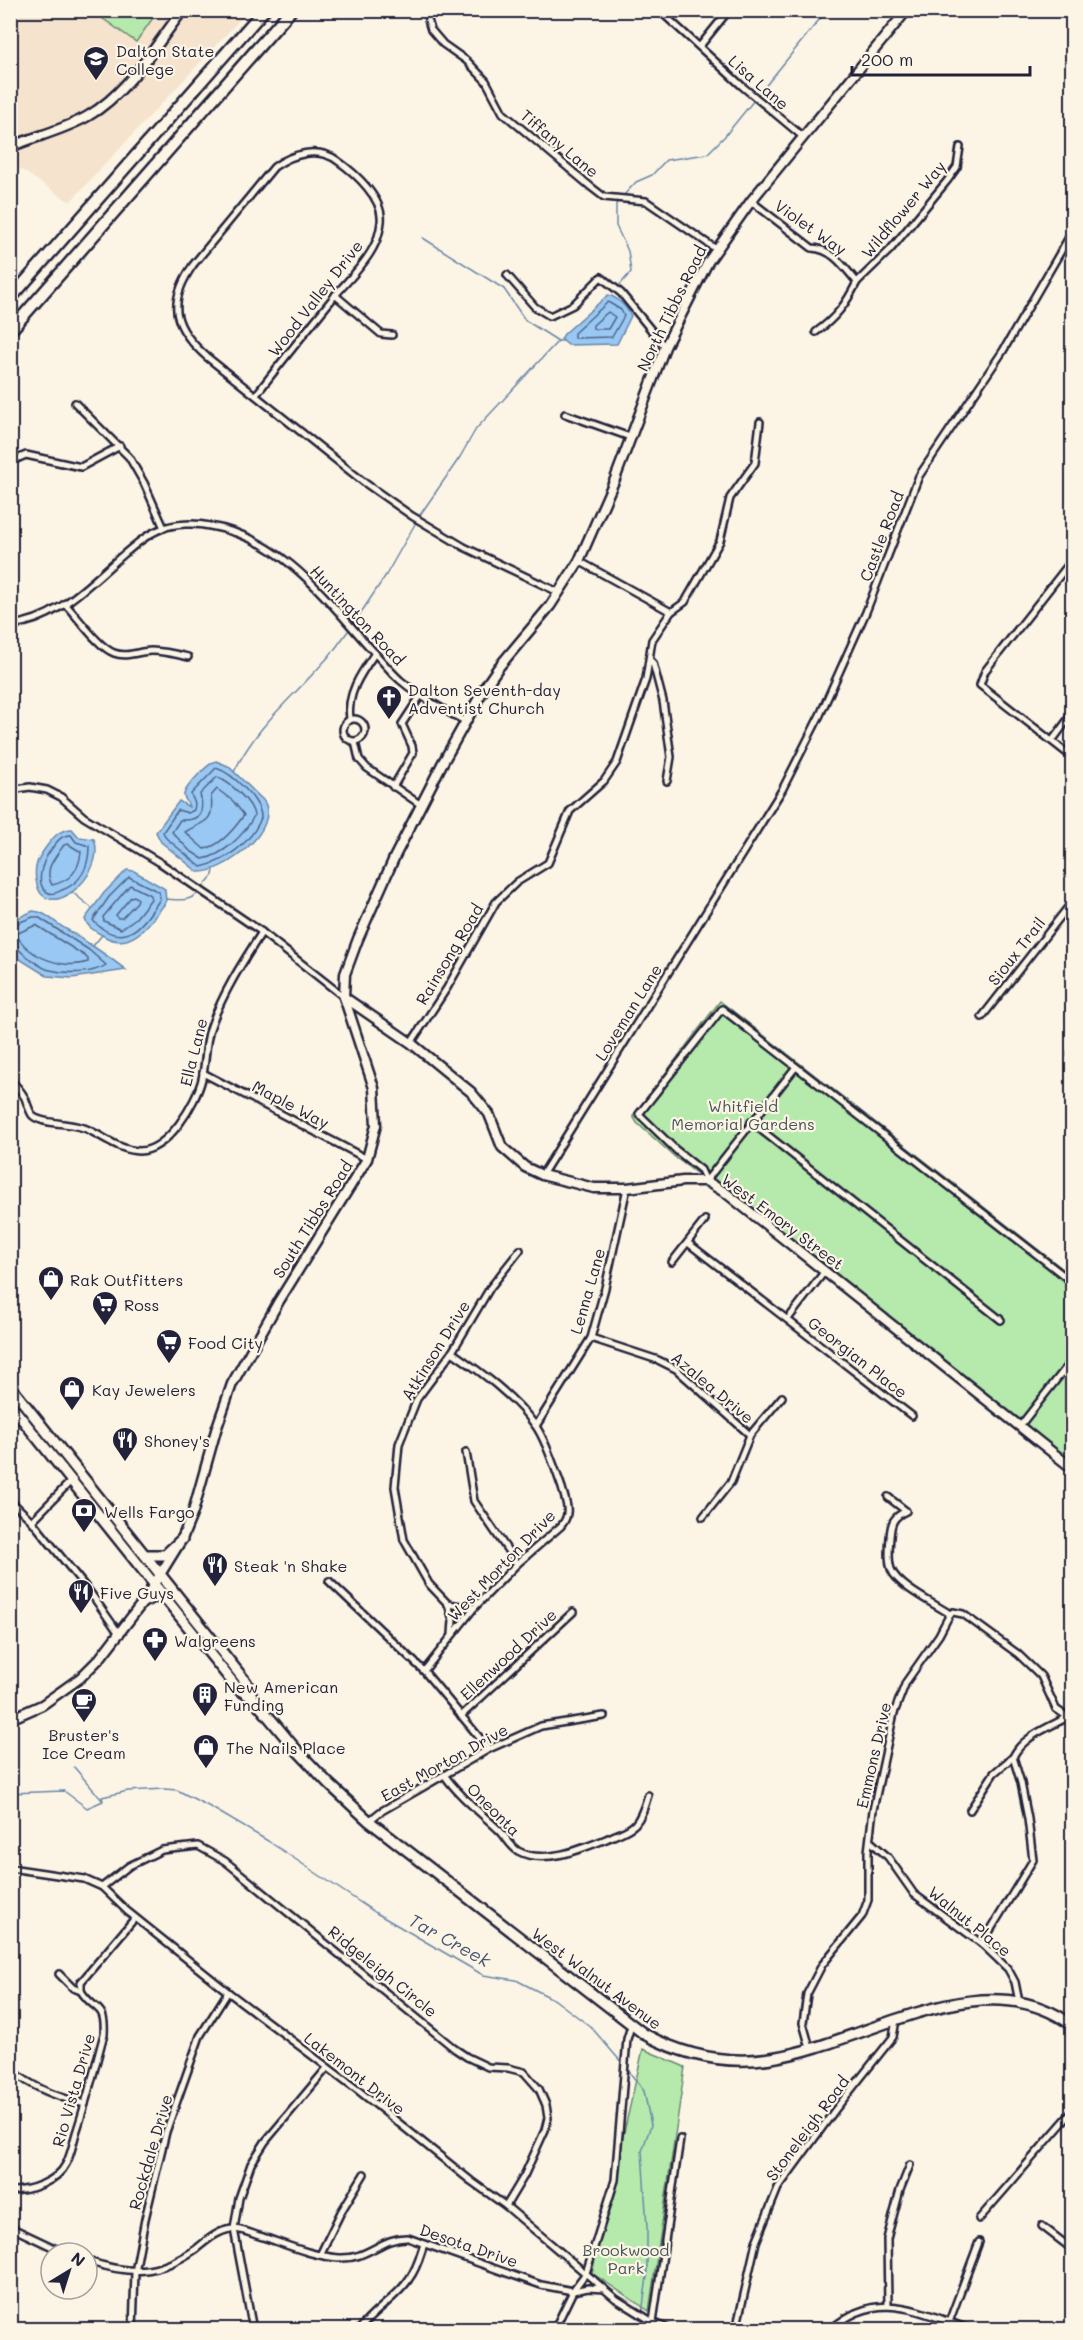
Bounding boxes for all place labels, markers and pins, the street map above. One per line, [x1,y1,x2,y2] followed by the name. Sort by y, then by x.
[116,40,214,79] place label: Dalton State College
[81,44,111,82] school or university icon: Dalton State College
[408,679,561,718] place label: Dalton Seventh-day Adventist Church
[374,683,404,721] church icon: Dalton Seventh-day Adventist Church
[36,1264,66,1302] shop icon: Rak Outfitters
[70,1269,183,1290] place label: Rak Outfitters
[90,1289,120,1327] supermarket icon: Ross
[124,1294,159,1315] place label: Ross
[154,1327,184,1365] supermarket icon: Food City
[188,1332,263,1353] place label: Food City
[57,1374,87,1412] shop icon: Kay Jewelers
[92,1379,196,1400] place label: Kay Jewelers
[110,1425,140,1463] restaurant icon: Shoney's
[144,1430,210,1451] place label: Shoney's
[69,1496,99,1534] bank icon: Wells Fargo
[104,1501,195,1522] place label: Wells Fargo
[200,1550,230,1588] restaurant icon: Steak 'n Shake
[234,1555,347,1576] place label: Steak 'n Shake
[66,1577,96,1615] restaurant icon: Five Guys
[100,1582,174,1603] place label: Five Guys
[140,1625,170,1663] pharmacy icon: Walgreens
[174,1630,256,1651] place label: Walgreens
[224,1676,338,1715] place label: New American Funding
[190,1680,220,1718] building icon: New American Funding
[69,1686,99,1724] cafe icon: Bruster's Ice Cream
[42,1724,126,1763] place label: Bruster's Ice Cream
[191,1732,221,1770] shop icon: The Nails Place
[226,1737,346,1758] place label: The Nails Place

